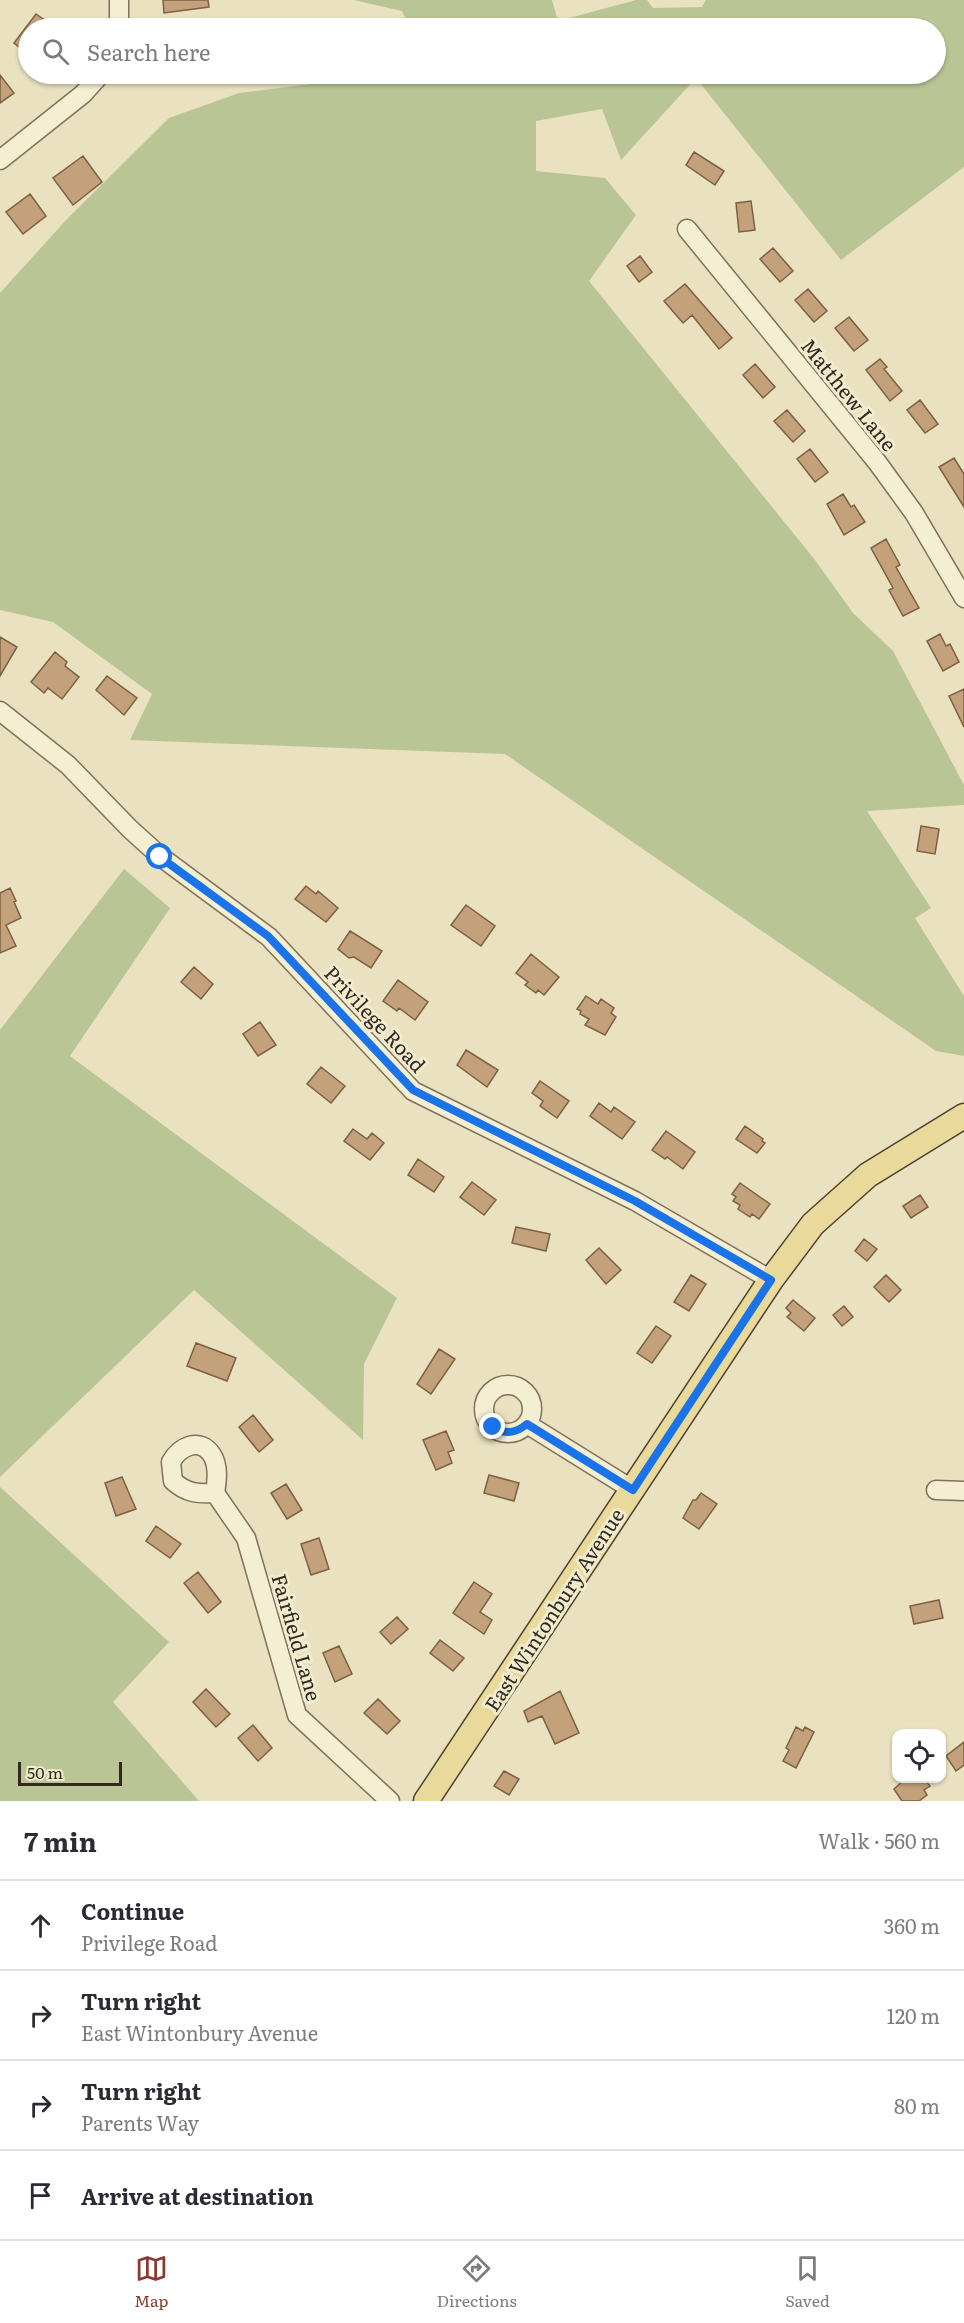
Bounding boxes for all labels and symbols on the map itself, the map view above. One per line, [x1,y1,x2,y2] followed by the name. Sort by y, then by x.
[795,331,905,457] street label: Matthew Lane
[146,843,172,869] route start
[318,958,434,1078] street label: Privilege Road
[479,1413,505,1439] route end
[476,1501,630,1717] street label: East Wintonbury Avenue
[266,1570,330,1704] street label: Fairfield Lane
[18,1759,122,1786] scale bar

